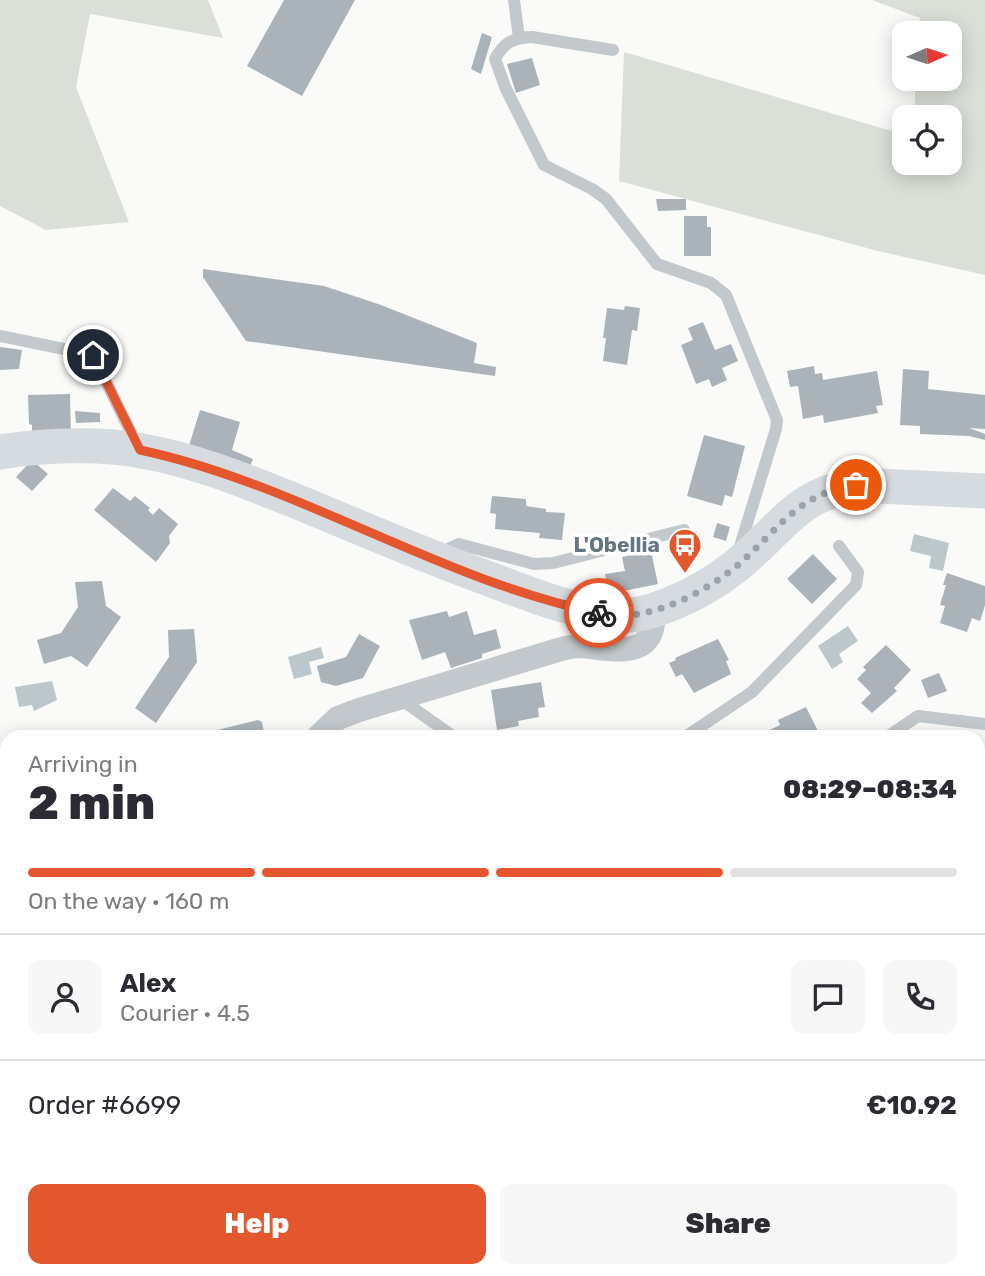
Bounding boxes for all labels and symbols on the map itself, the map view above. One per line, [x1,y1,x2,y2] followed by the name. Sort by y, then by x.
[892,21,962,91] north arrow
[63,325,123,385] pin
[826,455,886,515] pin
[666,526,704,575] bus stop icon: L'Obellia
[574,532,660,557] place label: L'Obellia
[564,578,634,648] courier

